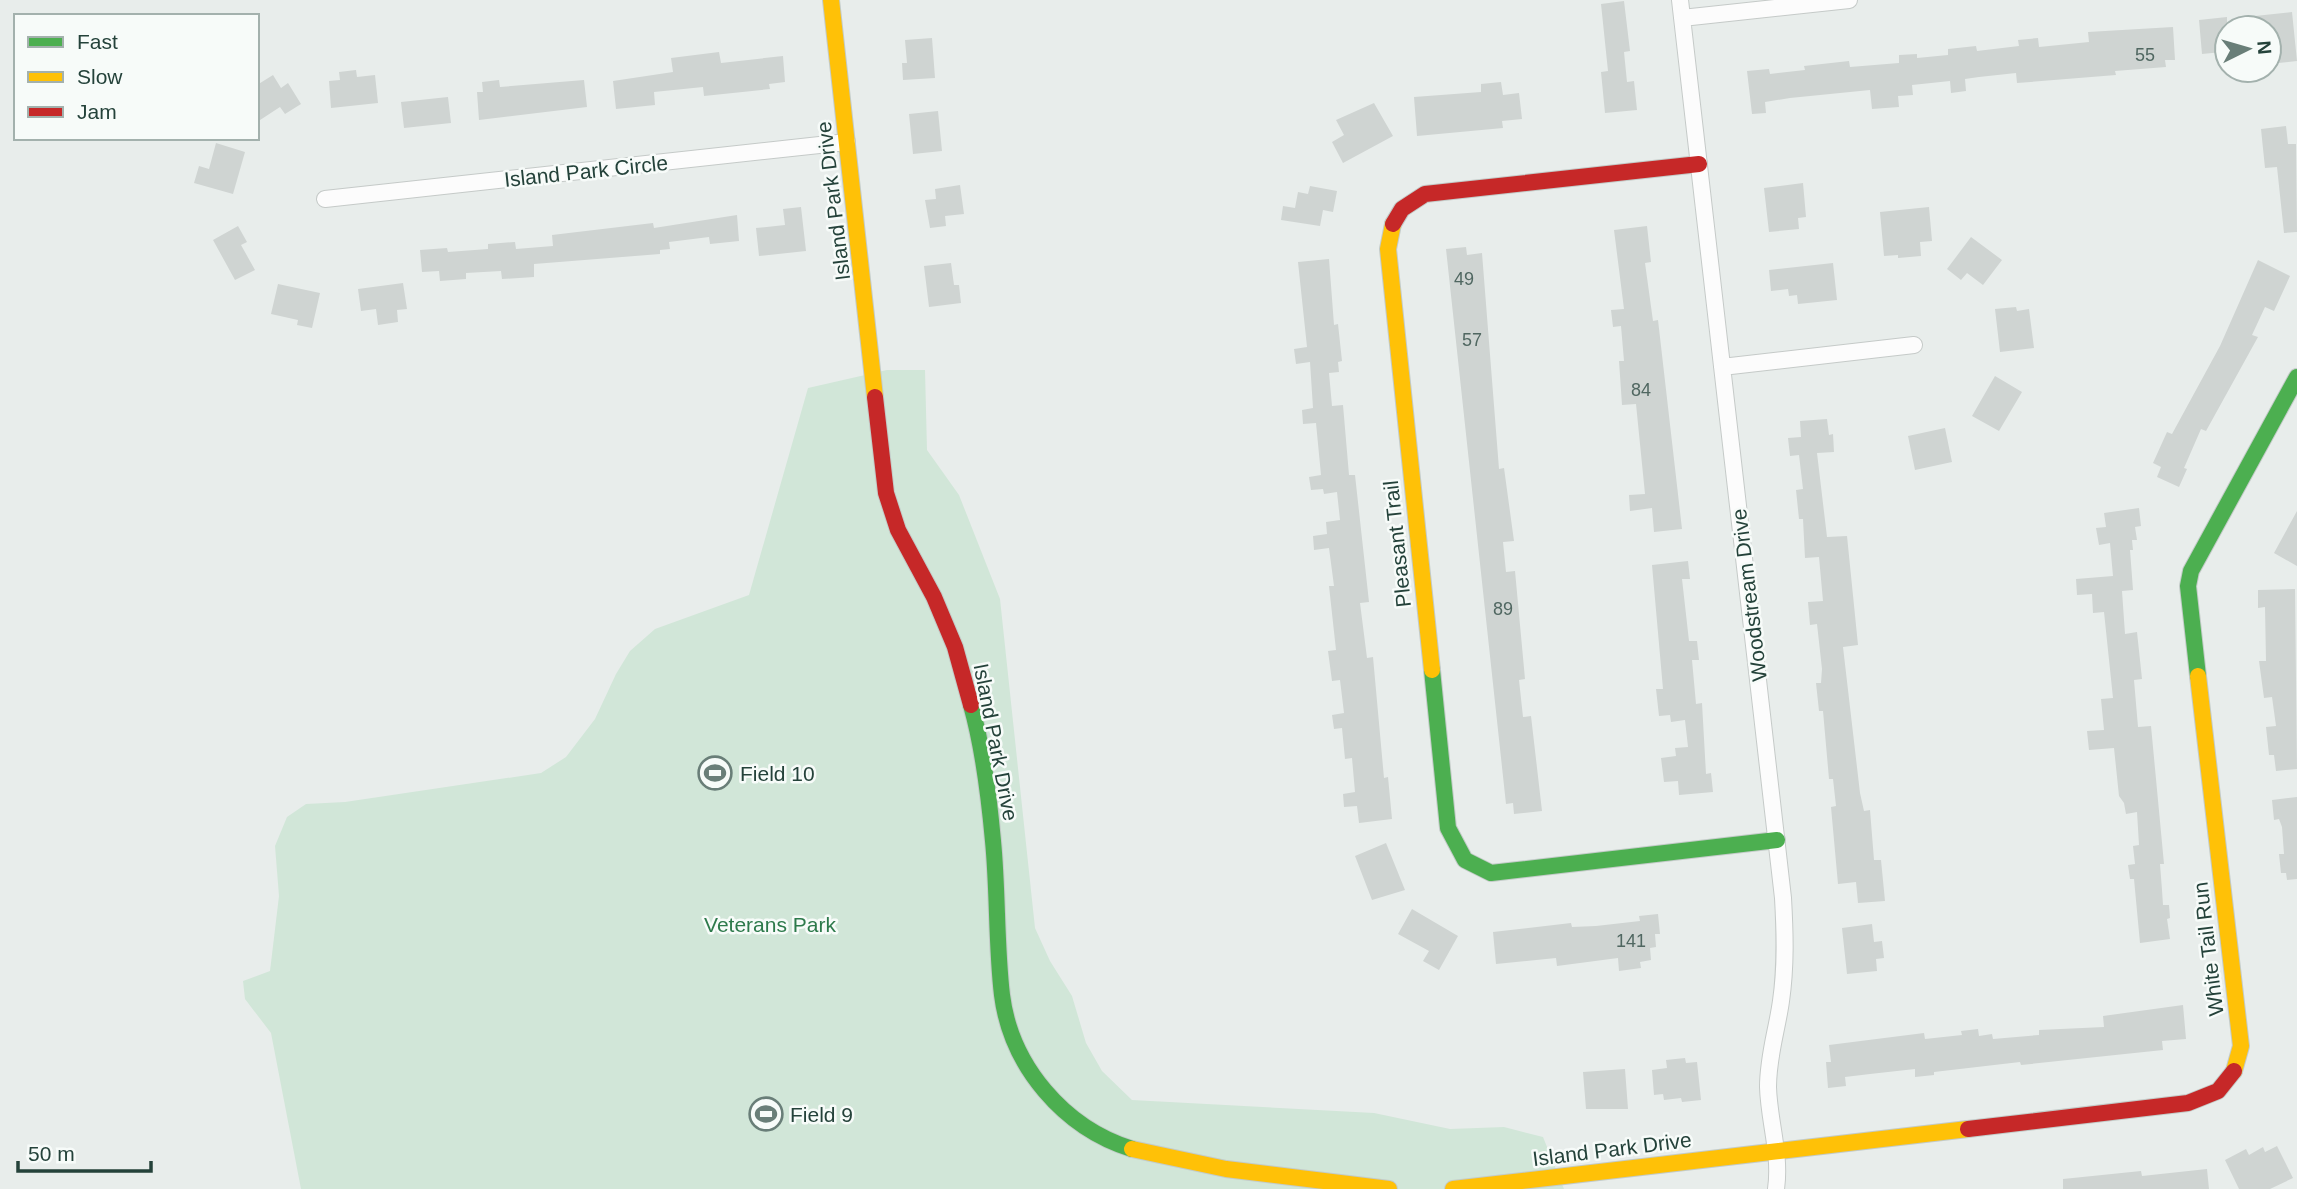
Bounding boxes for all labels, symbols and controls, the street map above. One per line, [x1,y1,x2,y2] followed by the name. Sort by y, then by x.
[14,14,259,140] legend
[2213,14,2283,84] north arrow
[77,30,118,53] text: Fast
[2253,40,2275,55] text: N
[2135,45,2155,65] house number: 55
[77,65,123,88] text: Slow
[77,100,117,123] text: Jam
[812,120,854,282] street label: Island Park Drive
[503,151,669,191] street label: Island Park Circle
[1454,269,1474,289] house number: 49
[1462,330,1482,350] house number: 57
[1631,380,1651,400] house number: 84
[1379,480,1415,608] street label: Pleasant Trail
[1727,507,1771,683] street label: Woodstream Drive
[1493,599,1513,619] house number: 89
[969,661,1023,823] street label: Island Park Drive
[696,754,734,792] sports icon: Field 10
[740,762,815,785] place label: Field 10
[2188,881,2228,1017] street label: White Tail Run
[704,913,836,936] park label: Veterans Park
[1616,931,1646,951] house number: 141
[747,1095,785,1133] sports icon: Field 9
[790,1103,853,1126] place label: Field 9
[1531,1128,1693,1170] street label: Island Park Drive
[18,1130,150,1174] scale bar
[28,1142,75,1165] text: 50 m

